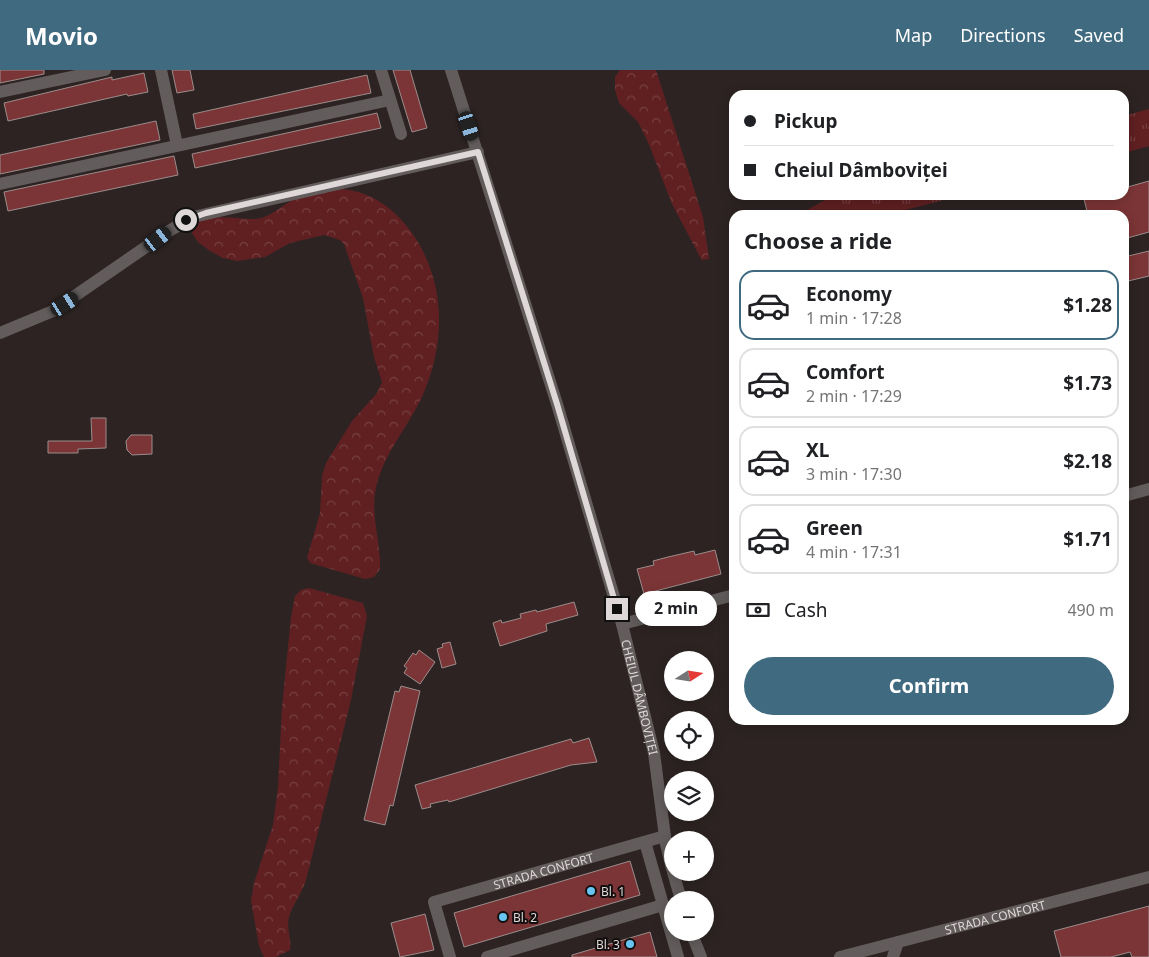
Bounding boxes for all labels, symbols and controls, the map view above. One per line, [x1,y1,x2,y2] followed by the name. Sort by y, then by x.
[25,19,98,52] text: Movio
[895,23,932,47] text: Map
[960,23,1046,47] text: Directions
[1074,23,1124,47] text: Saved
[774,108,837,134] text: Pickup
[457,109,480,143] car
[774,157,948,183] text: Cheiul Dâmboviței
[175,209,197,231] route start
[141,224,174,254] car
[744,225,892,255] text: Choose a ride
[806,281,892,307] text: Economy
[746,283,791,328] icon: car
[48,290,81,318] car
[1063,292,1112,318] text: $1.28
[806,307,902,329] text: 1 min · 17:28
[806,359,885,385] text: Comfort
[746,361,791,406] icon: car
[1063,370,1112,396] text: $1.73
[806,385,902,407] text: 2 min · 17:29
[806,437,829,463] text: XL
[746,439,791,484] icon: car
[1063,448,1112,474] text: $2.18
[806,463,902,485] text: 3 min · 17:30
[806,515,863,541] text: Green
[746,517,791,562] icon: car
[1063,526,1112,552] text: $1.71
[806,541,902,563] text: 4 min · 17:31
[634,592,717,626] callout: 2 min
[744,596,772,624] icon: cash
[654,597,698,619] text: 2 min
[784,597,828,623] text: Cash
[606,598,628,620] route end
[1067,599,1114,621] text: 490 m
[618,637,663,756] street label: CHEIUL DÂMBOVIȚEI
[664,651,714,701] north arrow
[664,651,714,941] map controls
[744,657,1114,715] button: Confirm
[664,711,714,761] button: locate
[664,771,714,821] button: layers
[664,831,714,881] button: +
[491,848,596,893] street label: STRADA CONFORT
[601,883,625,900] place label: Bl. 1
[585,885,597,897] marker: Bl. 1
[664,891,714,941] button: −
[943,896,1047,938] street label: STRADA CONFORT
[513,909,537,926] place label: Bl. 2
[497,911,509,923] marker: Bl. 2
[596,936,620,953] place label: Bl. 3
[624,938,636,950] marker: Bl. 3

